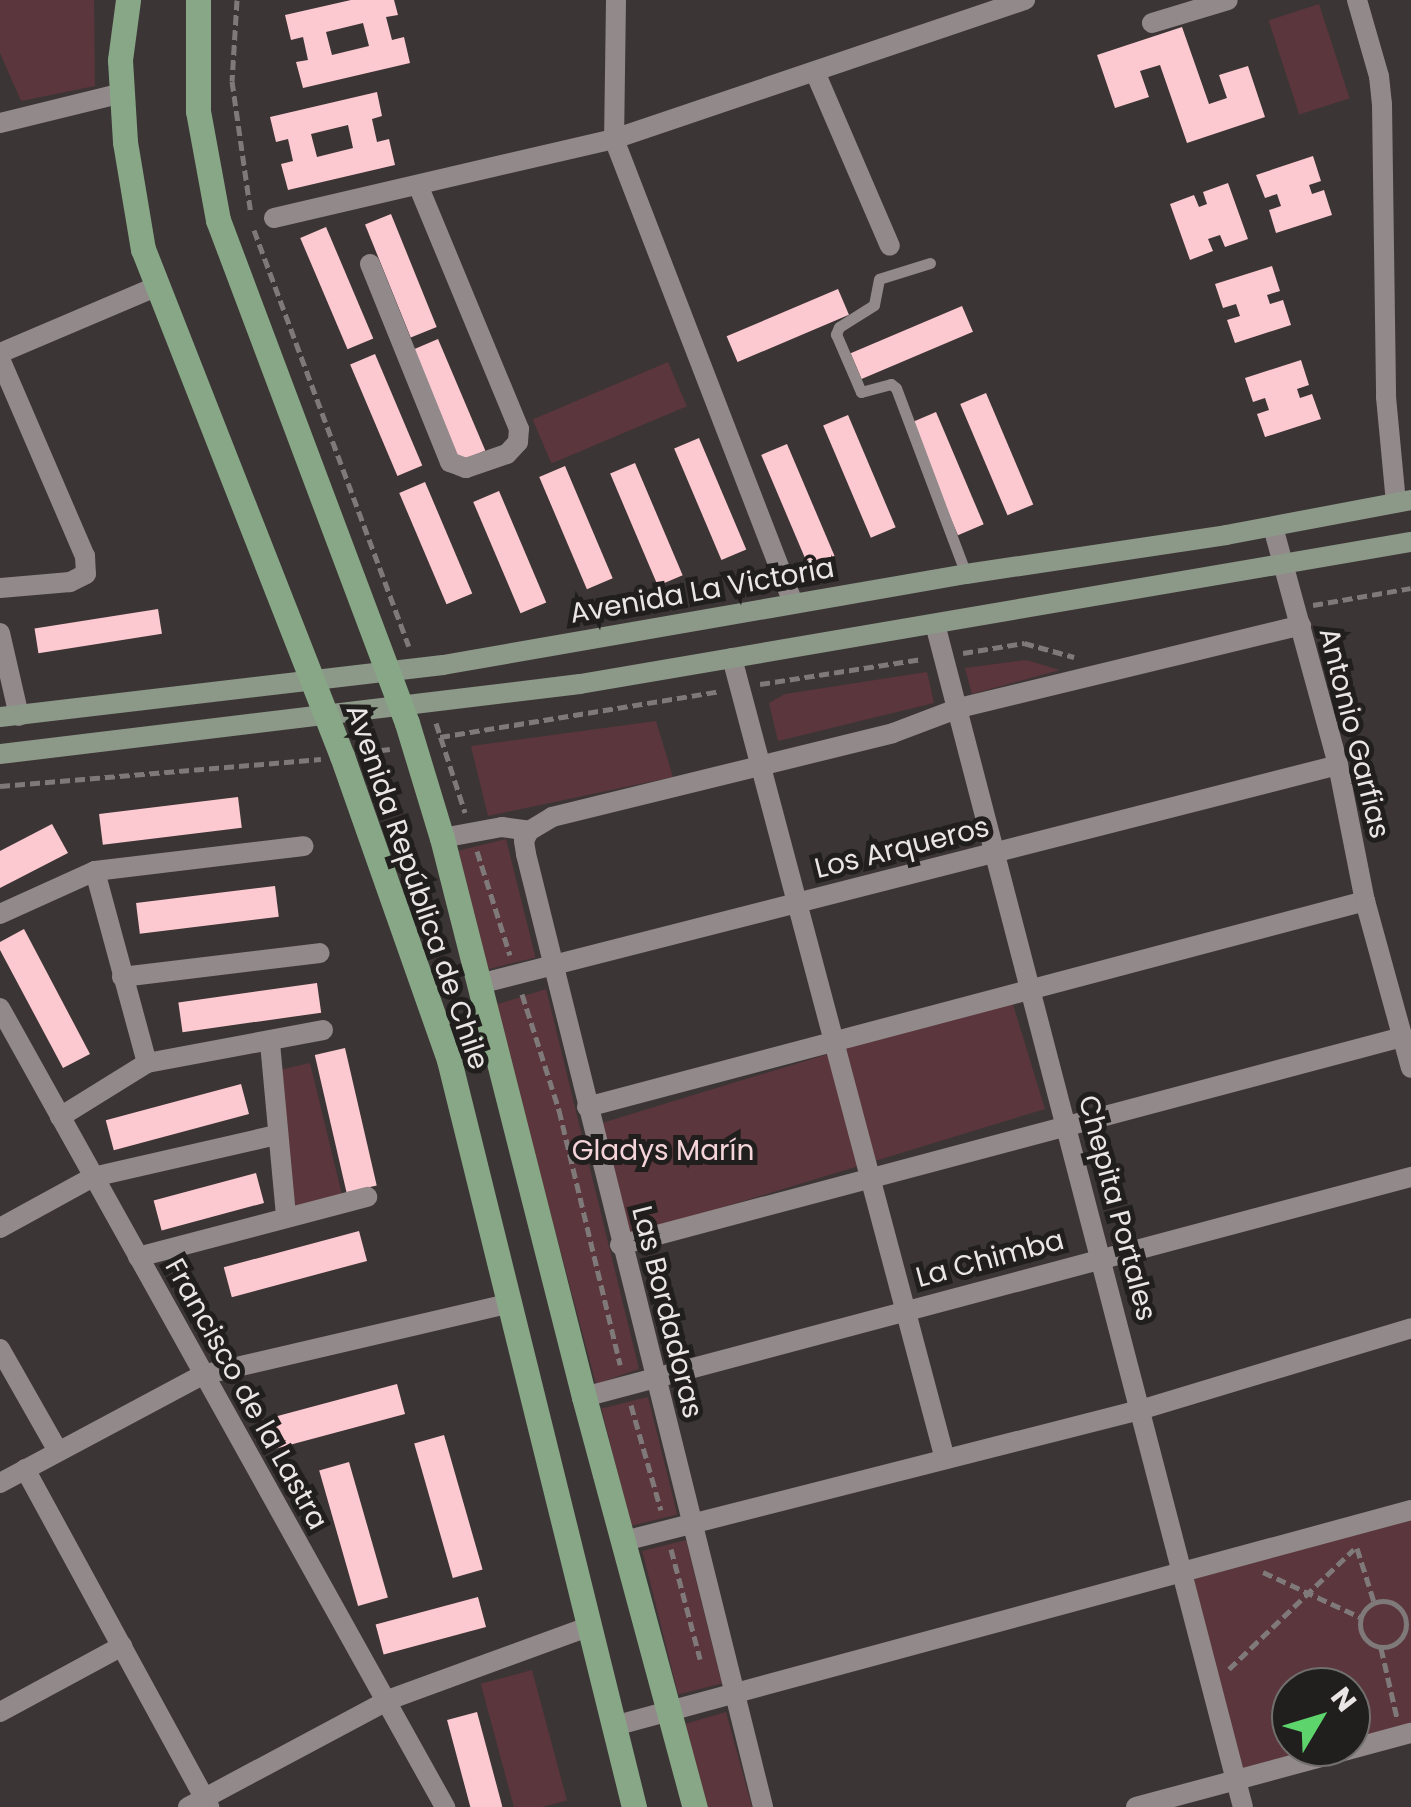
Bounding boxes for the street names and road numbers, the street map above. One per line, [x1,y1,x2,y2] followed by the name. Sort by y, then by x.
[567,551,837,631] street label: Avenida La Victoria
[1312,624,1396,842] street label: Antonio Garfias
[339,700,495,1074] street label: Avenida República de Chile
[811,810,993,886] street label: Los Arqueros
[1071,1092,1163,1324] street label: Chepita Portales
[624,1202,710,1422] street label: Las Bordadoras
[912,1223,1068,1295] street label: La Chimba
[157,1253,335,1535] street label: Francisco de la Lastra

